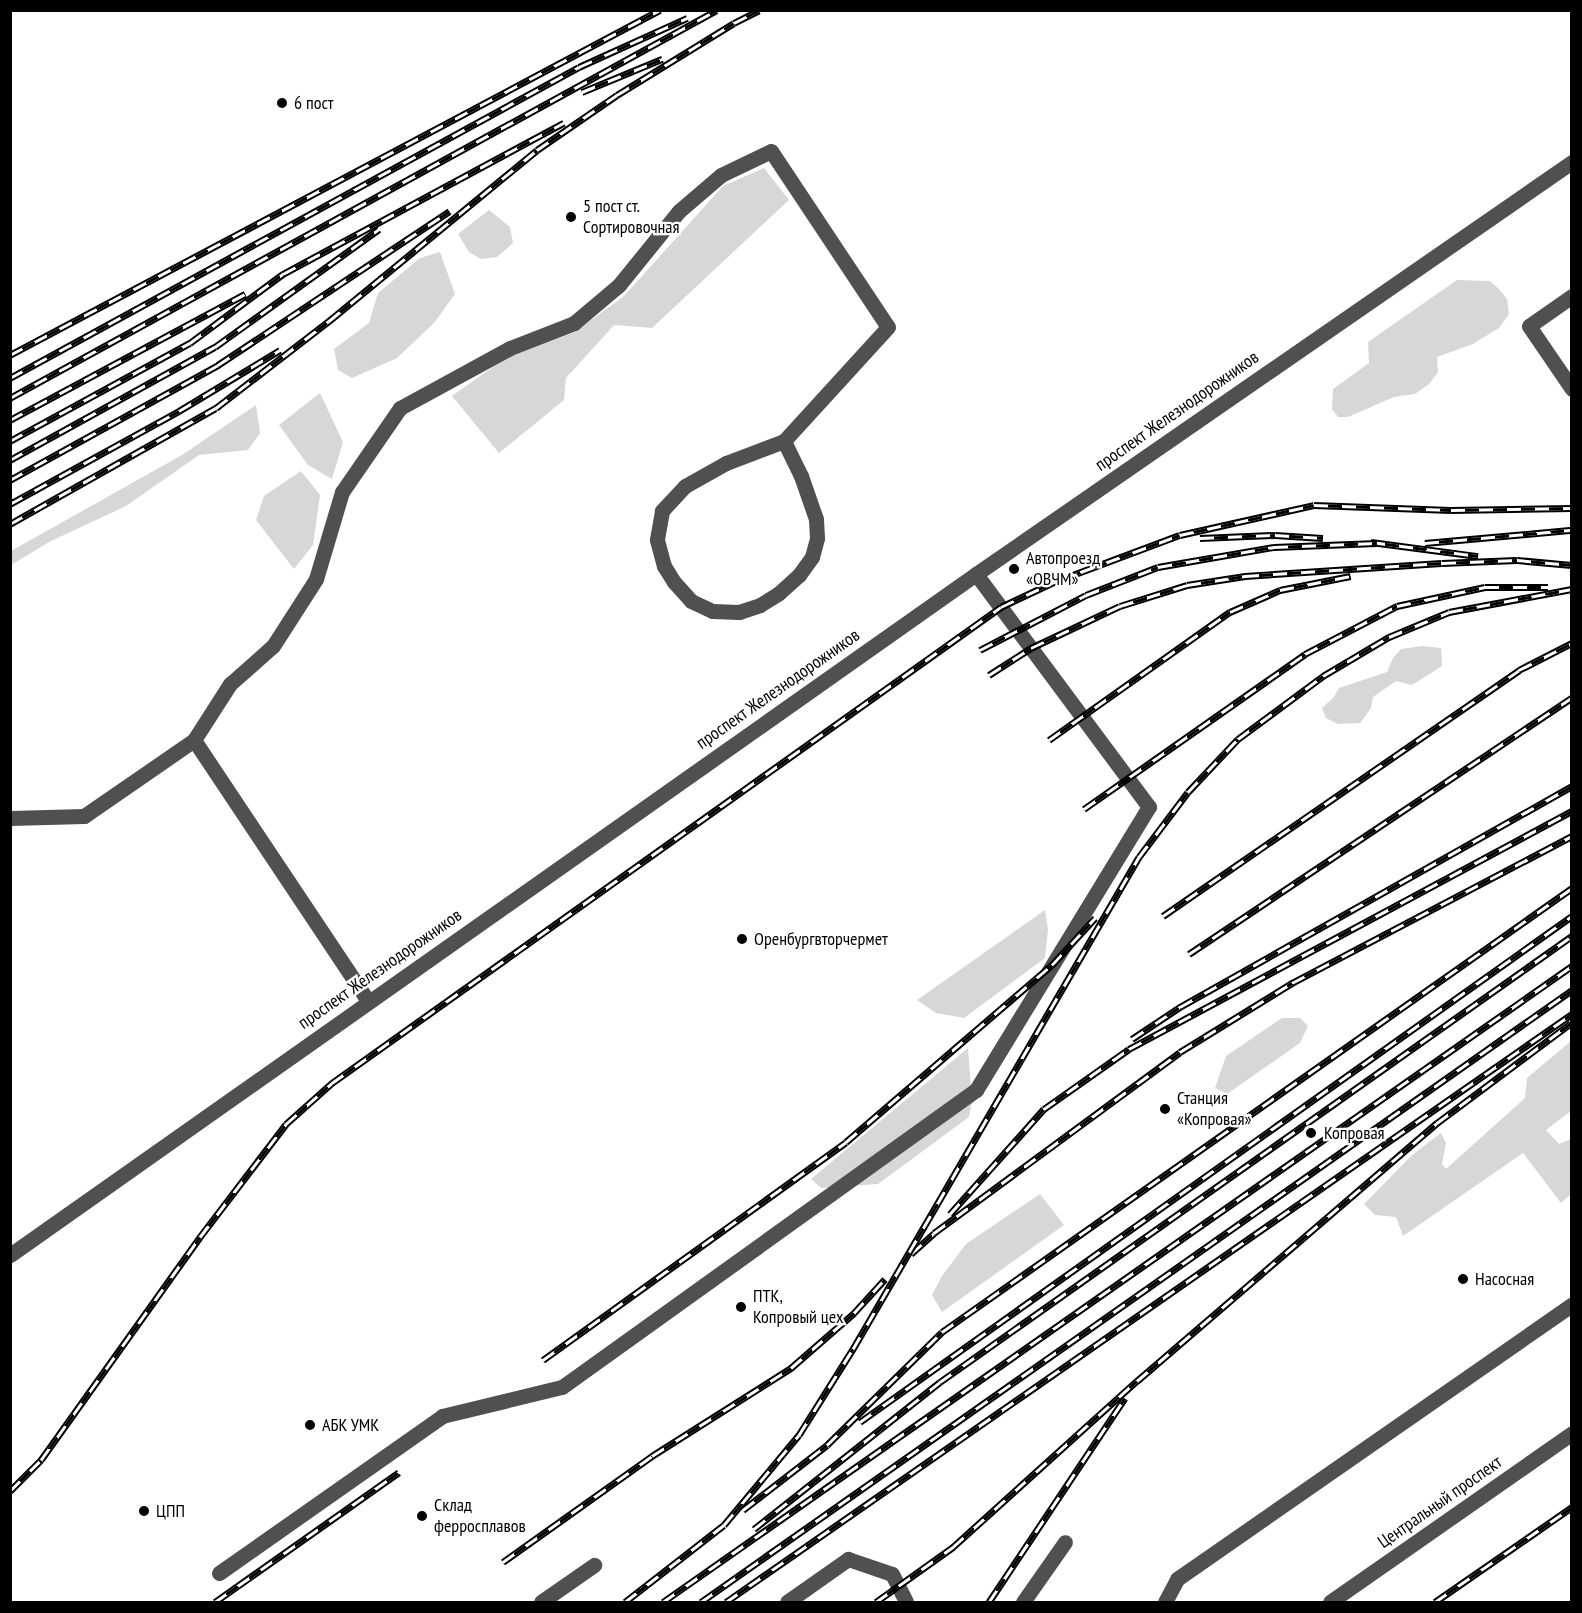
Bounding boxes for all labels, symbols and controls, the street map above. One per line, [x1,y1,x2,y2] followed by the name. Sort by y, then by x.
[294,92,333,114] place label: 6 пост
[275,96,289,110] marker: 6 пост
[583,196,680,238] place label: 5 пост ст. Сортировочная
[564,210,578,224] marker: 5 пост ст. Сортировочная
[1091,346,1263,476] street label: проспект Железнодорожников
[1026,548,1100,590] place label: Автопроезд «ОВЧМ»
[1007,562,1021,576] marker: Автопроезд «ОВЧМ»
[692,624,864,754] street label: проспект Железнодорожников
[294,904,466,1034] street label: проспект Железнодорожников
[754,928,888,950] place label: Оренбургвторчермет
[735,932,749,946] marker: Оренбургвторчермет
[1177,1088,1251,1130] place label: Станция «Копровая»
[1158,1102,1172,1116] marker: Станция «Копровая»
[1324,1122,1385,1144] place label: Копровая
[1302,1124,1320,1142] marker: Копровая
[1475,1268,1534,1290] place label: Насосная
[1456,1272,1470,1286] marker: Насосная
[753,1286,843,1328] place label: ПТК, Копровый цех
[734,1300,748,1314] marker: ПТК, Копровый цех
[322,1414,380,1436] place label: АБК УМК
[303,1418,317,1432] marker: АБК УМК
[1374,1451,1506,1553] street label: Центральный проспект
[434,1495,526,1538] place label: Склад ферросплавов
[156,1500,185,1522] place label: ЦПП
[137,1504,151,1518] marker: ЦПП
[415,1509,429,1523] marker: Склад ферросплавов

